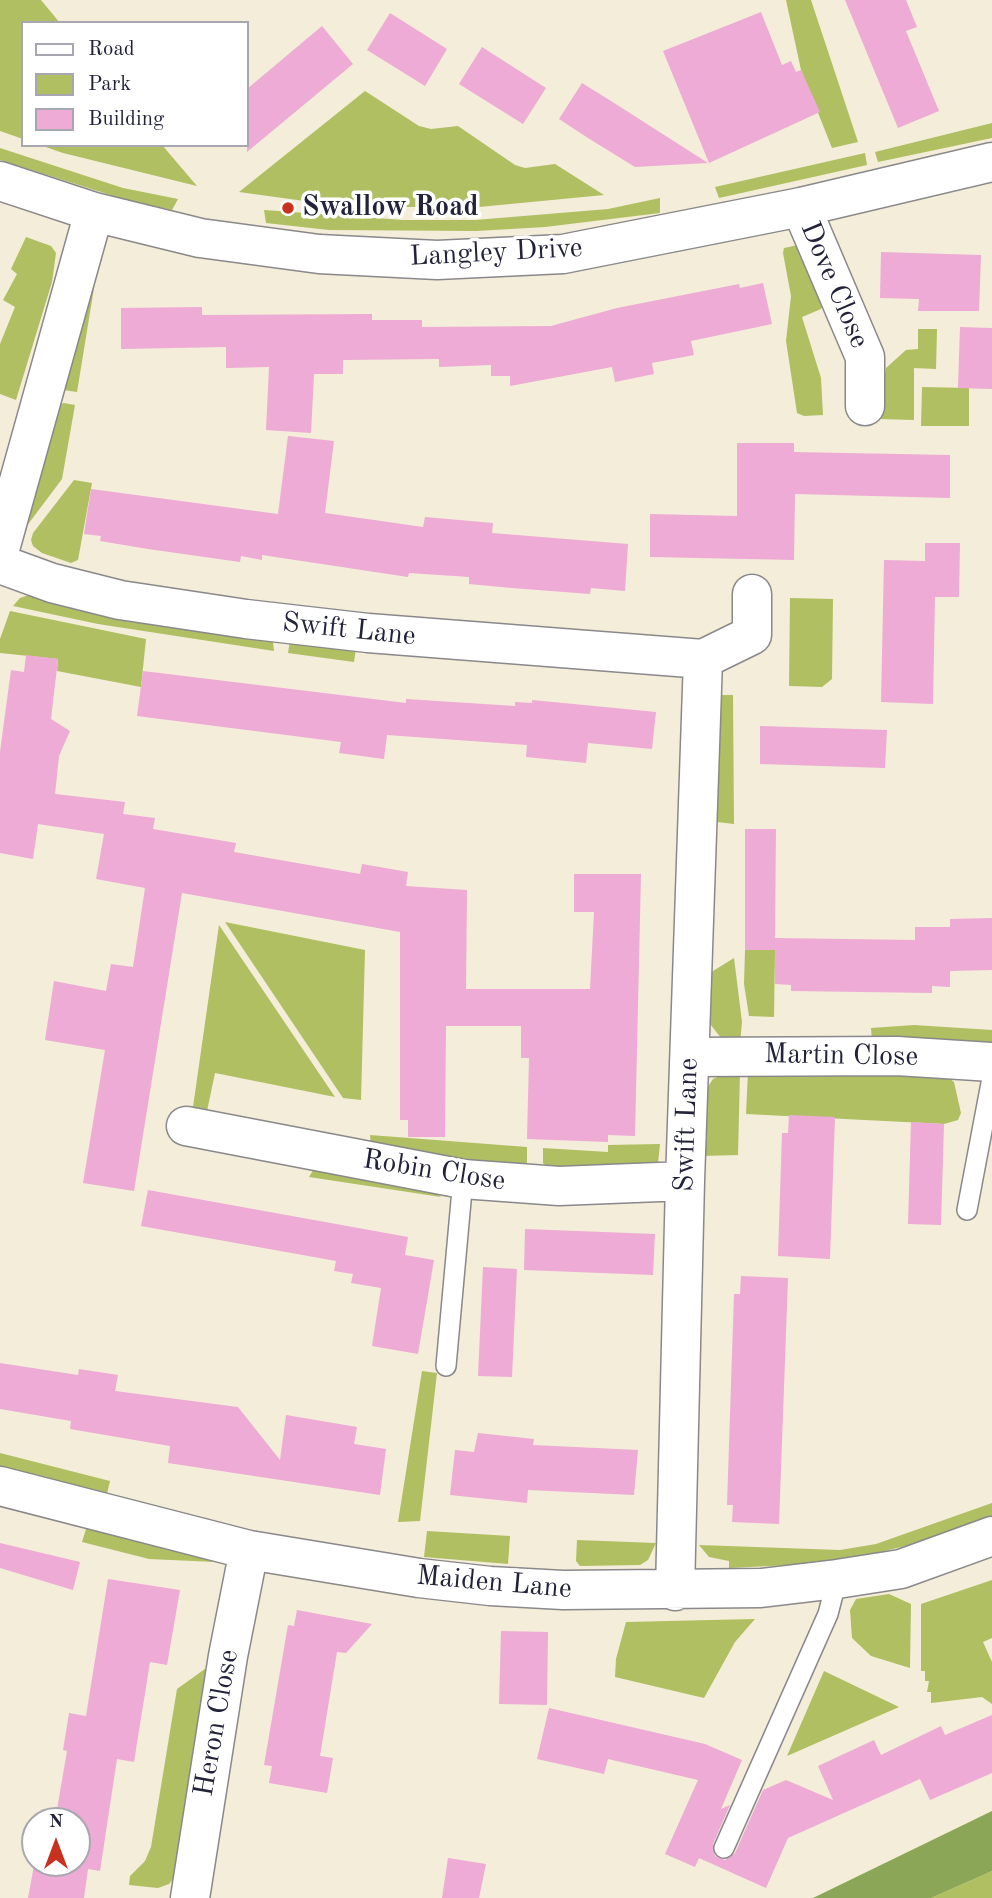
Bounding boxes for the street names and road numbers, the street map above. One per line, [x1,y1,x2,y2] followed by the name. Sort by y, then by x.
[792,217,876,353] street label: Dove Close
[409,232,583,274] street label: Langley Drive
[281,606,417,654] street label: Swift Lane
[764,1038,918,1074] street label: Martin Close
[668,1057,706,1193] street label: Swift Lane
[360,1143,508,1199] street label: Robin Close
[415,1559,573,1607] street label: Maiden Lane
[188,1647,246,1799] street label: Heron Close

